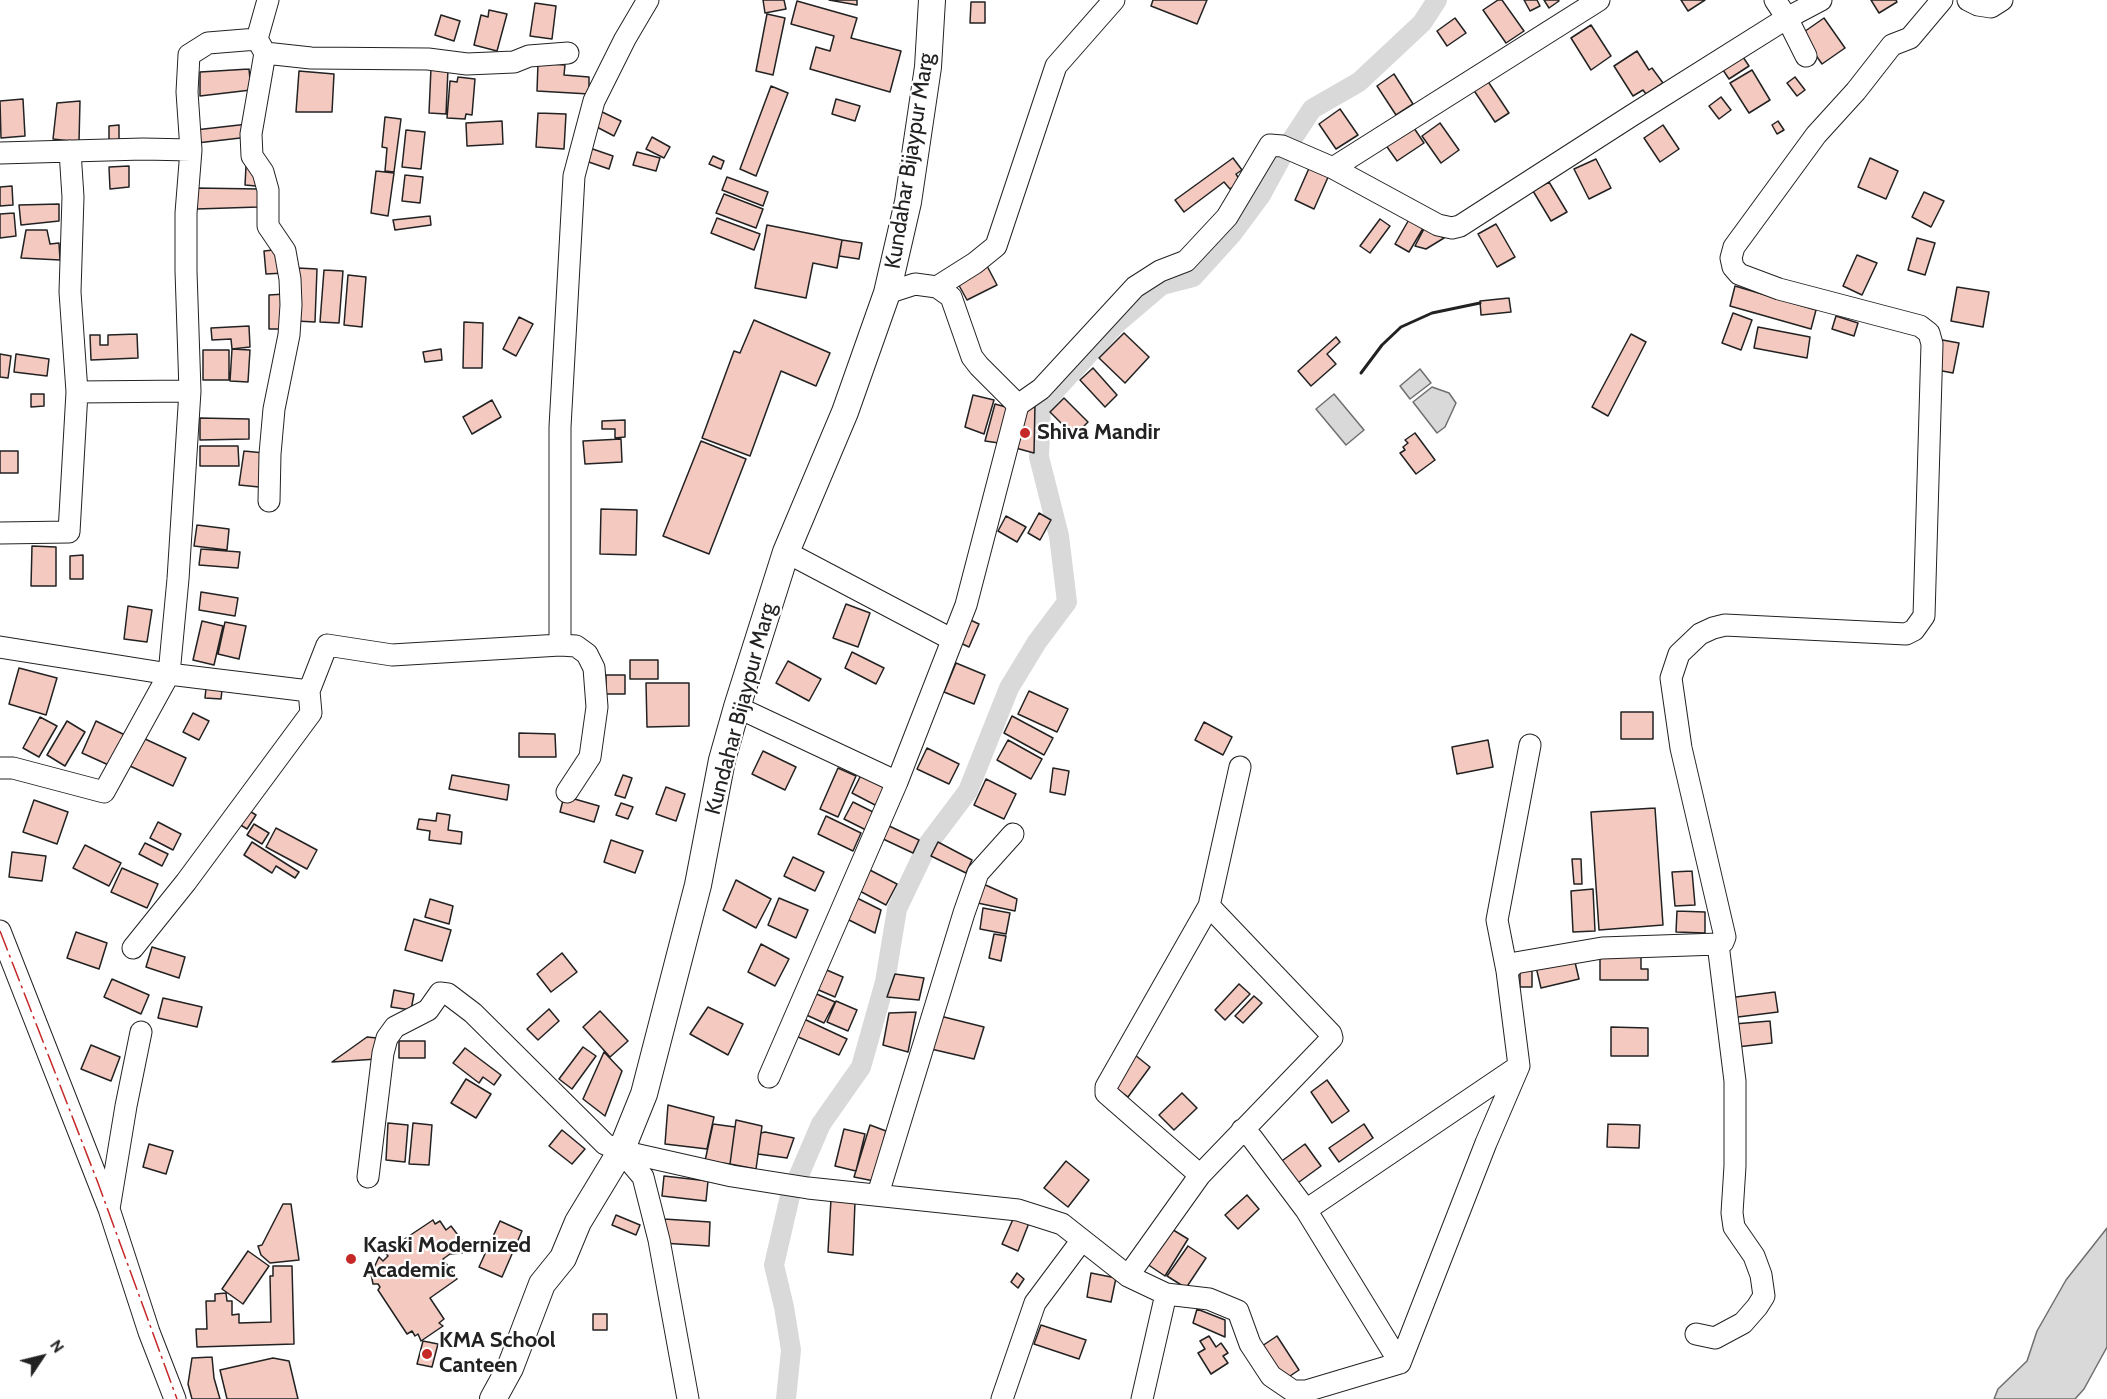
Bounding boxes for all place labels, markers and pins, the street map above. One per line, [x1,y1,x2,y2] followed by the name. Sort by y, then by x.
[1037,420,1160,446] place label: Shiva Mandir
[1018,426,1032,440] marker: Shiva Mandir
[363,1233,531,1284] place label: Kaski Modernized Academic
[344,1252,358,1266] marker: Kaski Modernized Academic
[439,1328,556,1380] place label: KMA School Canteen
[420,1347,434,1361] marker: KMA School Canteen

